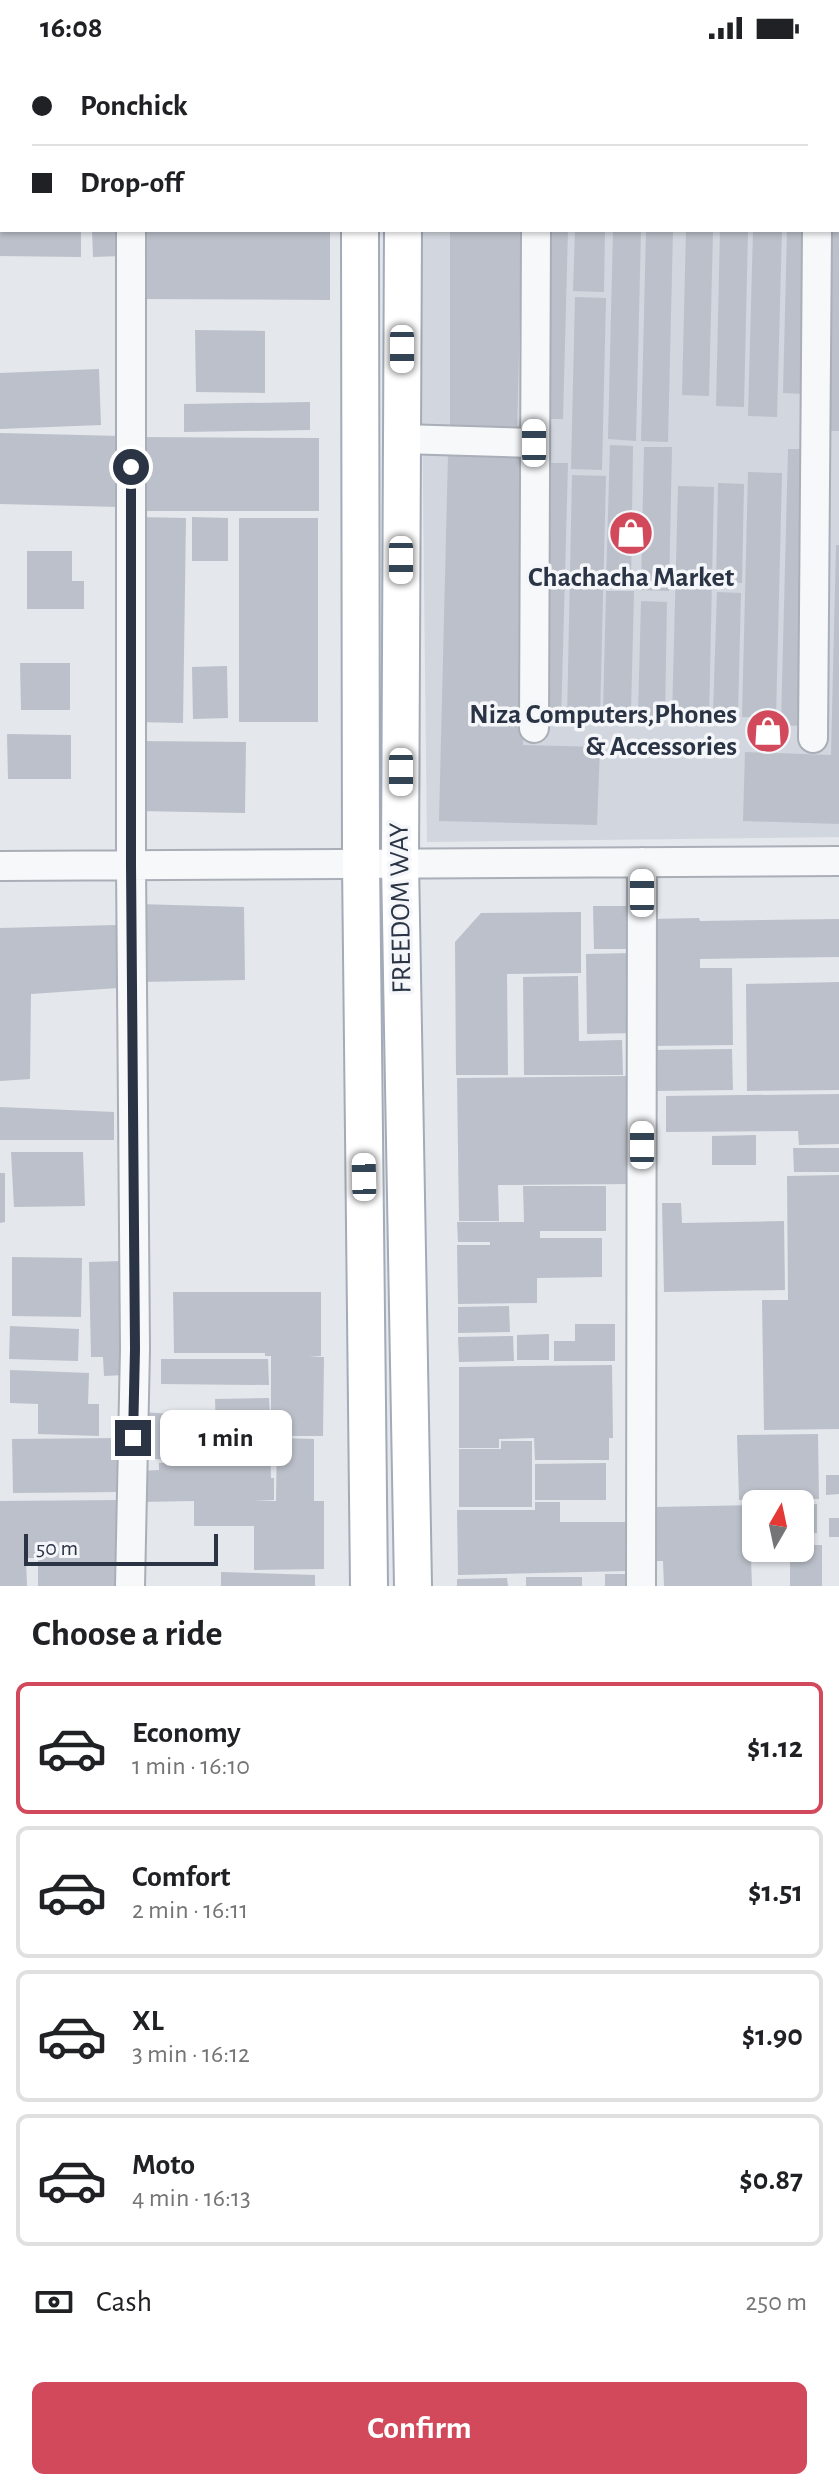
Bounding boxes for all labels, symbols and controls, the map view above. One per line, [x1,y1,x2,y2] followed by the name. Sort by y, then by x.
[40,13,103,43] text: 16:08
[80,91,188,121] text: Ponchick
[80,168,183,198] text: Drop-off
[390,325,414,373] car
[522,419,546,467] car
[113,449,149,485] route start
[607,509,655,557] shop icon: Chachacha Market
[389,536,413,584] car
[528,564,735,592] place label: Chachacha Market
[469,701,737,761] place label: Niza Computers,Phones & Accessories
[744,707,792,755] shop icon: Niza Computers,Phones & Accessories
[389,748,413,796] car
[386,822,416,994] street label: FREEDOM WAY
[630,869,654,917] car
[630,1121,654,1169] car
[352,1153,376,1201] car
[161,1410,293,1466] callout: 1 min
[115,1420,151,1456] route end
[199,1425,253,1451] text: 1 min
[742,1490,814,1562] north arrow
[742,1490,814,1562] map controls
[24,1530,218,1566] scale bar
[36,1537,78,1559] text: 50 m
[32,1616,222,1652] text: Choose a ride
[36,1712,108,1784] icon: car
[132,1718,241,1748] text: Economy
[747,1733,803,1763] text: $1.12
[132,1753,250,1779] text: 1 min · 16:10
[36,1856,108,1928] icon: car
[132,1862,231,1892] text: Comfort
[748,1877,803,1907] text: $1.51
[132,1897,248,1923] text: 2 min · 16:11
[36,2000,108,2072] icon: car
[132,2006,164,2036] text: XL
[742,2021,803,2051] text: $1.90
[132,2041,250,2067] text: 3 min · 16:12
[36,2144,108,2216] icon: car
[132,2150,195,2180] text: Moto
[739,2165,803,2195] text: $0.87
[132,2185,251,2211] text: 4 min · 16:13
[32,2280,76,2324] icon: cash
[96,2287,152,2317] text: Cash
[745,2289,807,2315] text: 250 m
[32,2382,807,2474] button: Confirm

